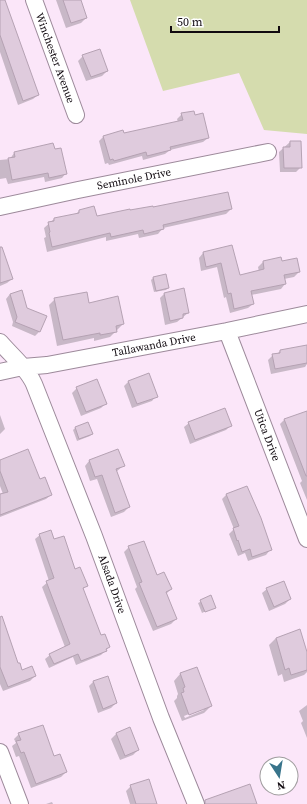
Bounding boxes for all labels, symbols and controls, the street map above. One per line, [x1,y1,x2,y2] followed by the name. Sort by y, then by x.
[171,8,279,34] scale bar
[32,11,78,106] street label: Winchester Avenue
[177,14,203,30] text: 50 m
[96,164,173,194] street label: Seminole Drive
[111,329,197,360] street label: Tallawanda Drive
[250,407,284,464] street label: Utica Drive
[94,552,130,616] street label: Alsada Drive
[259,756,299,796] north arrow
[275,777,286,793] text: N

